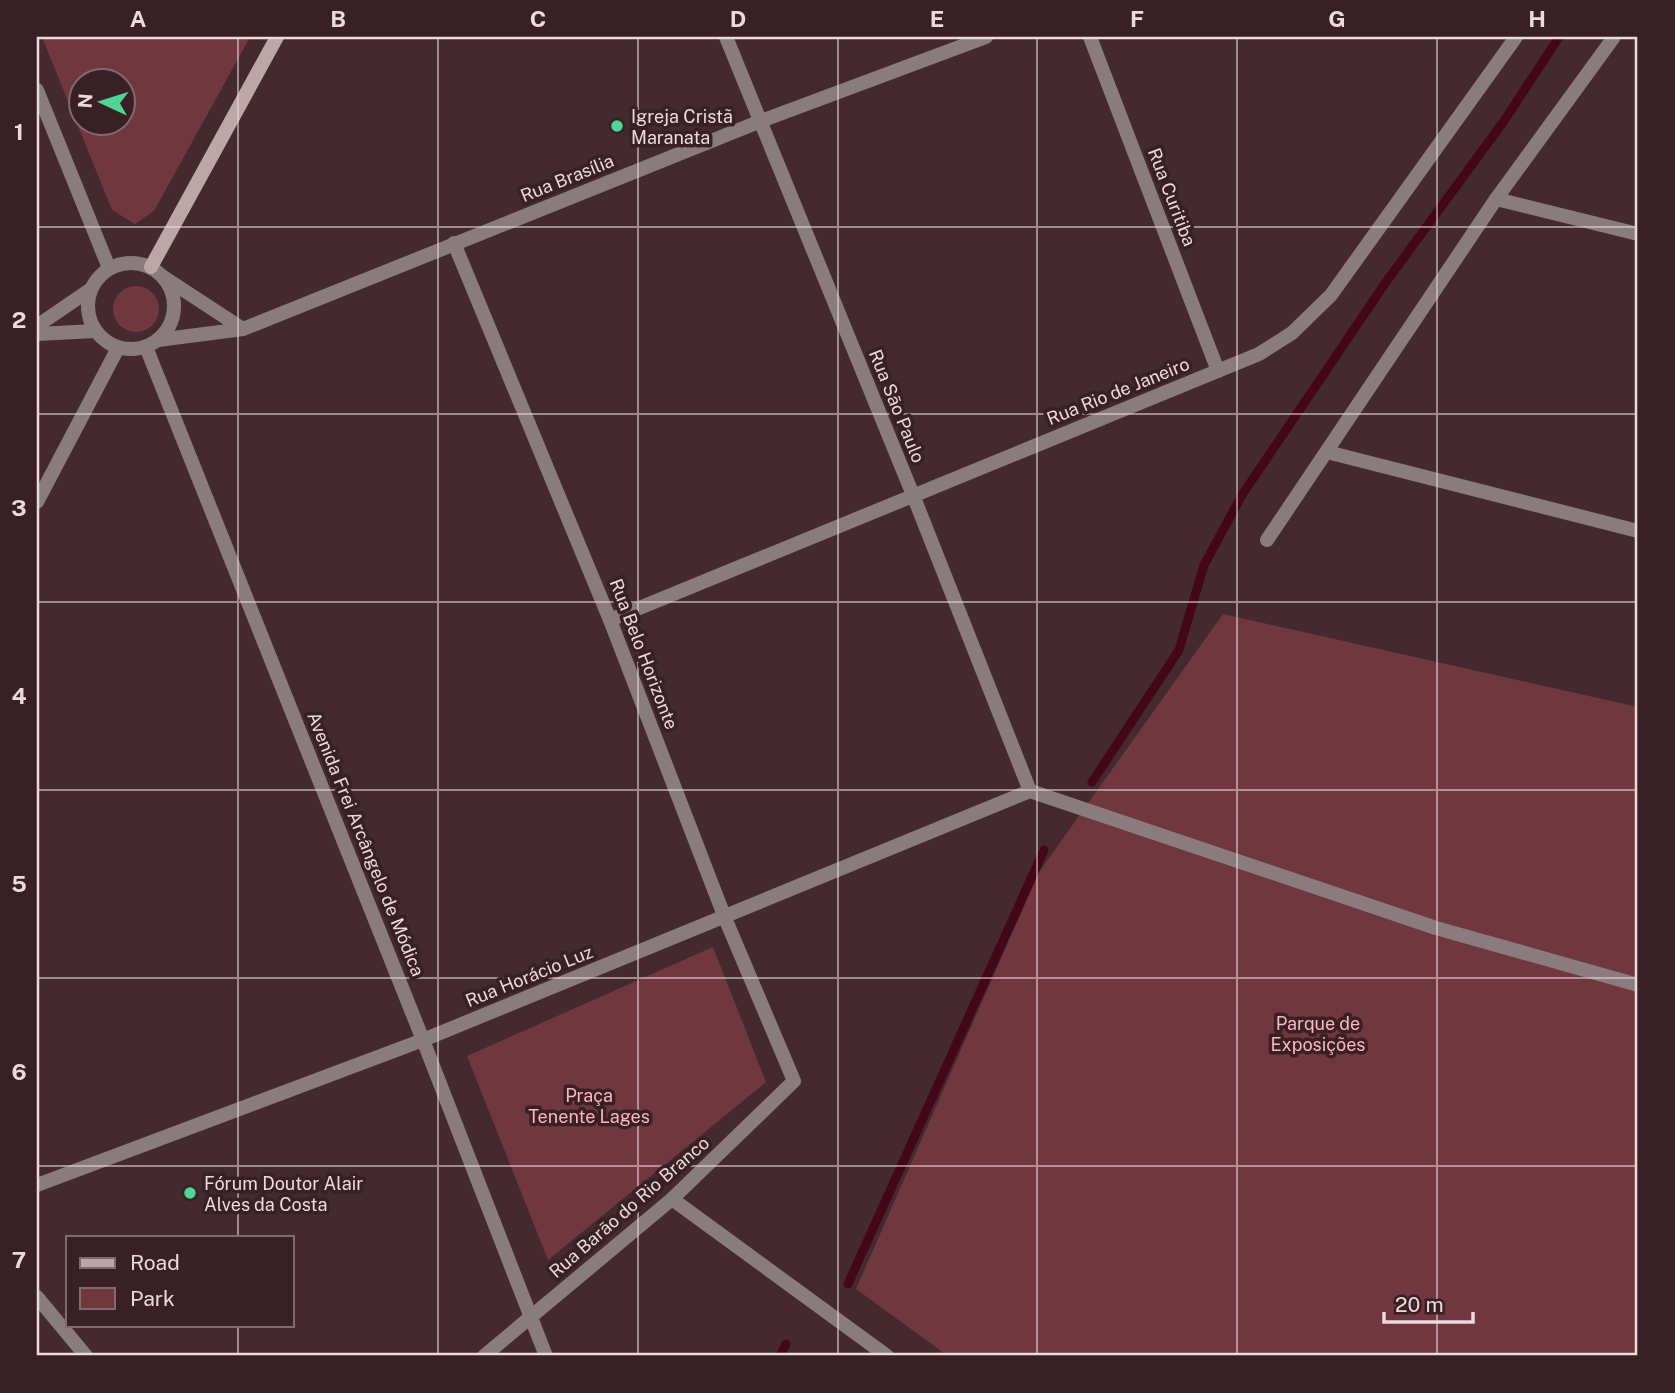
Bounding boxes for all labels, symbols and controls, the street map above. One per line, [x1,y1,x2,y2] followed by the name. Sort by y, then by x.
[130,5,147,32] text: A
[330,5,346,32] text: B
[530,5,546,32] text: C
[730,5,746,32] text: D
[930,5,944,32] text: E
[1130,5,1144,32] text: F
[1328,5,1346,32] text: G
[1528,5,1546,32] text: H
[66,66,136,136] north arrow
[74,93,97,109] text: N
[631,106,733,148] place label: Igreja Cristã Maranata
[14,118,24,145] text: 1
[609,118,625,134] marker: Igreja Cristã Maranata
[1144,145,1200,249] street label: Rua Curitiba
[517,150,617,206] street label: Rua Brasília
[12,306,26,333] text: 2
[865,346,929,466] street label: Rua São Paulo
[1044,353,1192,429] street label: Rua Rio de Janeiro
[11,494,27,521] text: 3
[606,576,682,732] street label: Rua Belo Horizonte
[11,682,27,709] text: 4
[303,709,429,979] street label: Avenida Frei Arcângelo de Módica
[11,870,27,897] text: 5
[462,941,596,1011] street label: Rua Horácio Luz
[1271,1013,1365,1055] park label: Parque de Exposições
[11,1058,27,1085] text: 6
[528,1085,650,1127] park label: Praça Tenente Lages
[545,1132,713,1282] street label: Rua Barão do Rio Branco
[204,1173,363,1215] place label: Fórum Doutor Alair Alves da Costa
[182,1185,198,1201] marker: Fórum Doutor Alair Alves da Costa
[66,1236,294,1326] legend
[12,1246,26,1273] text: 7
[130,1250,180,1275] text: Road
[1384,1281,1474,1325] scale bar
[130,1286,175,1311] text: Park
[1395,1292,1444,1317] text: 20 m

